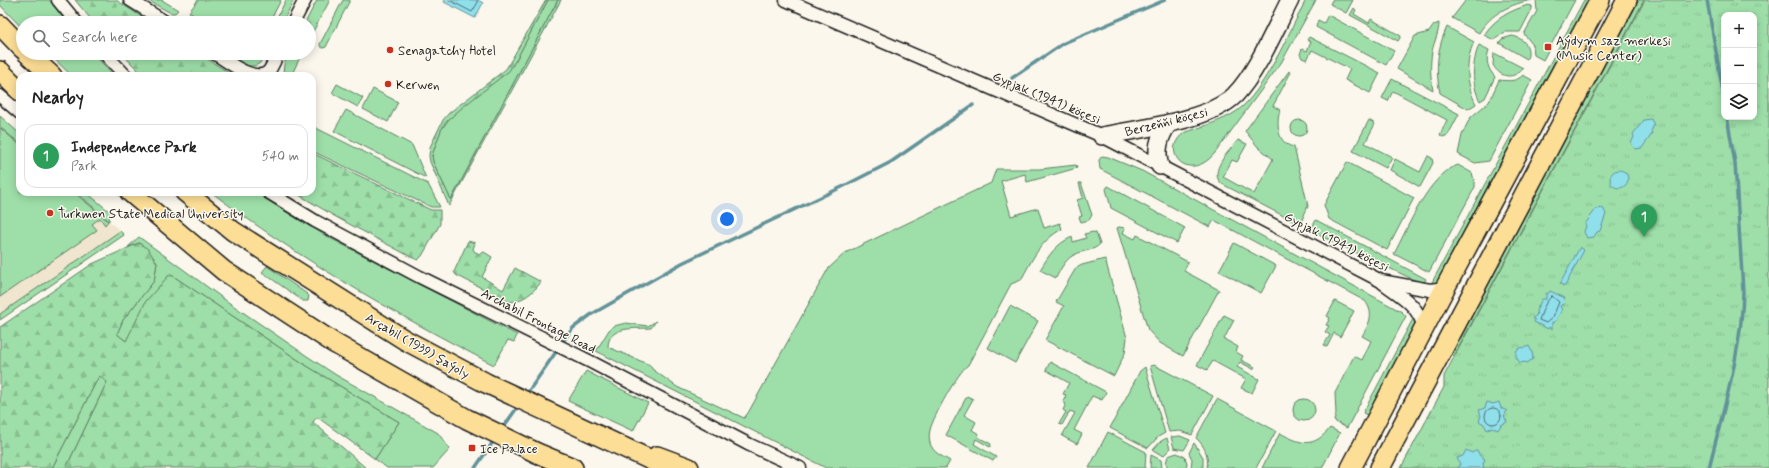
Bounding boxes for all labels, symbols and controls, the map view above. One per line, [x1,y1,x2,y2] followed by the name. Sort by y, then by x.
[1721,12,1757,120] map controls
[1721,12,1757,48] button: +
[16,16,316,60] search box
[30,27,52,49] icon: search
[62,28,138,48] text: Search here
[1556,33,1671,65] place label: Aýdym saz merkesi (Music Center)
[1543,42,1553,52] marker: Aýdym saz merkesi (Music Center)
[398,43,496,61] place label: Senagatchy Hotel
[385,45,395,55] marker: Senagatchy Hotel
[1721,48,1757,84] button: −
[990,68,1103,129] street label: Gypjak (1941) köçesi
[396,77,440,94] place label: Kerwen
[383,79,393,89] marker: Kerwen
[1721,84,1757,120] button: layers
[32,87,84,109] text: Nearby
[1123,104,1210,141] street label: Berzeňňi köçesi
[71,138,197,158] text: Independence Park
[43,148,49,165] text: 1
[262,148,299,165] text: 540 m
[71,158,97,175] text: Park
[1631,204,1657,237] pin: 1
[58,206,244,223] place label: Turkmen State Medical University
[45,208,55,218] marker: Turkmen State Medical University
[717,209,737,229] your location
[1281,209,1392,276] street label: Gypjak (1941) köçesi
[478,285,599,359] street label: Archabil Frontage Road
[362,310,473,383] street label: Arçabil (1939) şaýoly
[480,441,538,458] place label: Ice Palace
[467,443,477,453] marker: Ice Palace

